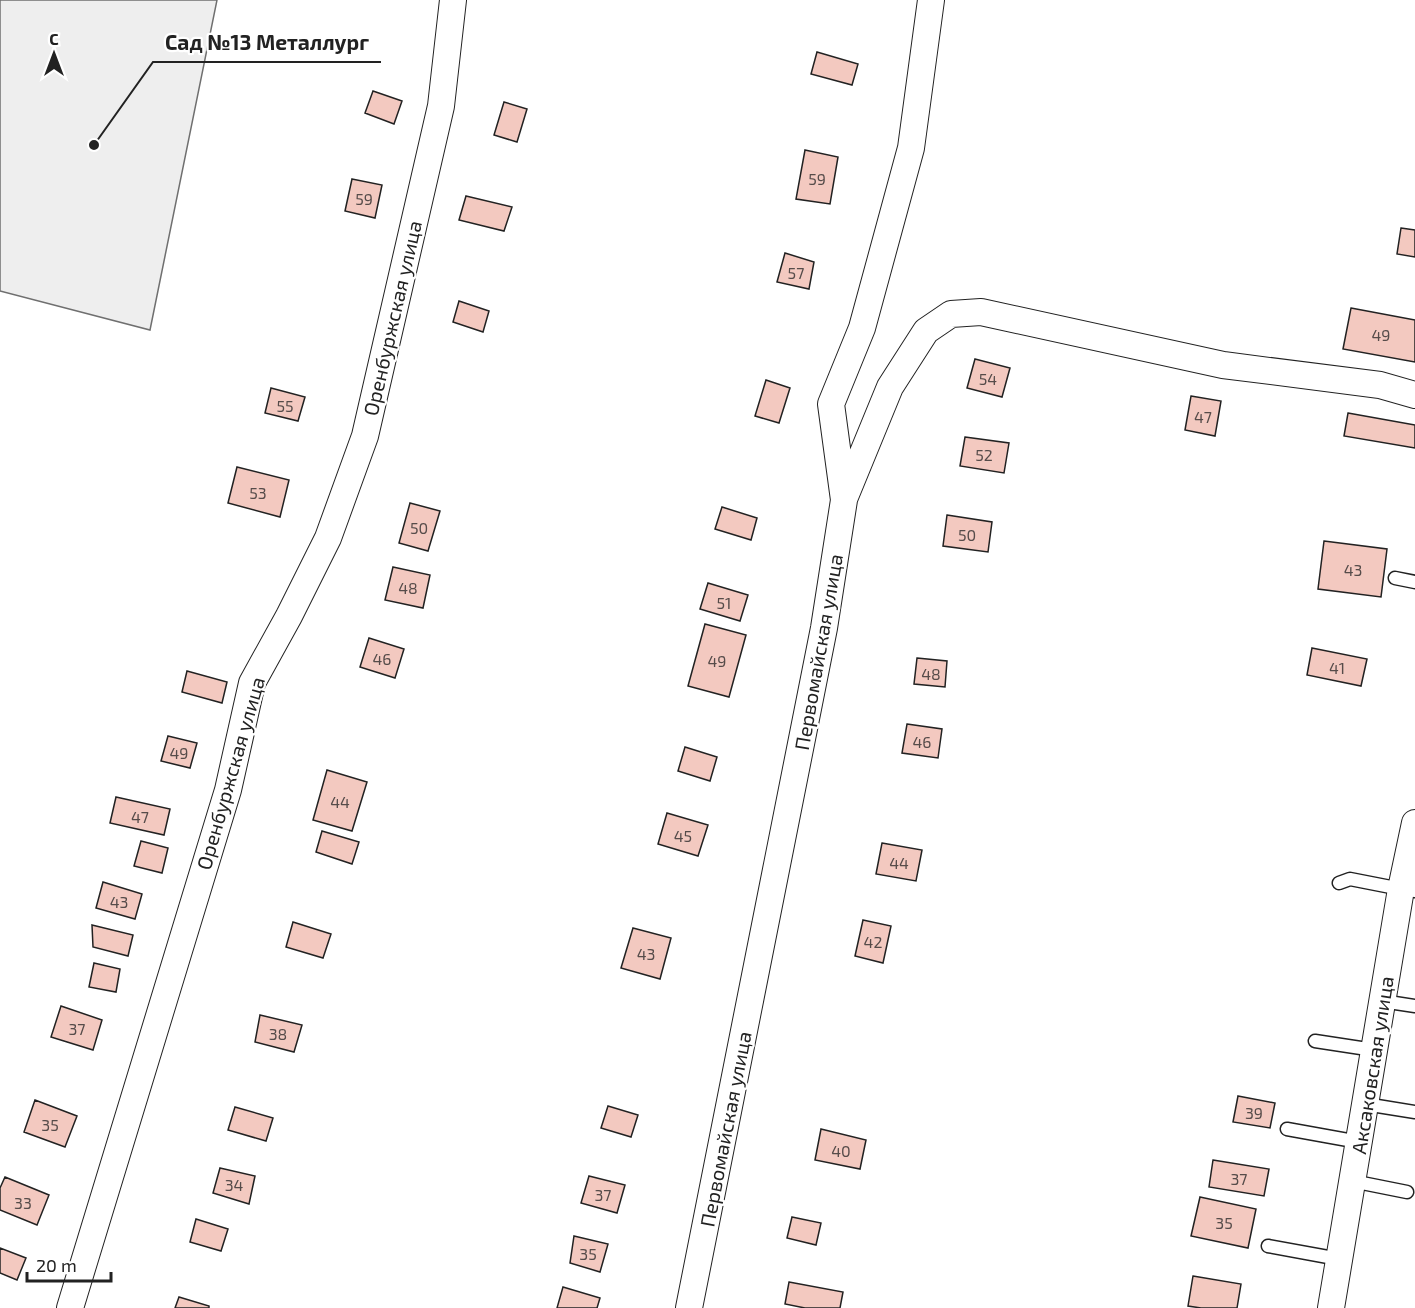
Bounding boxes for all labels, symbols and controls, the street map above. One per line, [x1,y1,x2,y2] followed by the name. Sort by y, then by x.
[153,23,381,62] callout: Сад №13 Металлург
[24,24,84,84] north arrow
[49,29,59,48] text: С
[165,29,369,54] text: Сад №13 Металлург
[808,169,826,188] house number: 59
[355,189,373,208] house number: 59
[358,218,427,418] street label: Оренбуржская улица
[788,263,804,282] house number: 57
[1372,325,1391,344] house number: 49
[979,369,997,388] house number: 54
[276,396,294,415] house number: 55
[1194,407,1212,426] house number: 47
[975,445,993,464] house number: 52
[249,483,267,502] house number: 53
[410,518,428,537] house number: 50
[958,525,976,544] house number: 50
[789,552,848,752] street label: Первомайская улица
[1344,560,1362,579] house number: 43
[398,578,418,597] house number: 48
[717,593,731,612] house number: 51
[373,649,392,668] house number: 46
[708,651,727,670] house number: 49
[1329,658,1345,677] house number: 41
[921,664,941,683] house number: 48
[191,674,270,873] street label: Оренбуржская улица
[913,732,932,751] house number: 46
[170,743,189,762] house number: 49
[330,792,350,811] house number: 44
[131,807,149,826] house number: 47
[674,826,692,845] house number: 45
[889,853,909,872] house number: 44
[110,892,128,911] house number: 43
[864,932,882,951] house number: 42
[637,944,655,963] house number: 43
[1346,974,1399,1156] street label: Аксаковская улица
[68,1019,86,1038] house number: 37
[269,1024,287,1043] house number: 38
[694,1029,757,1229] street label: Первомайская улица
[1245,1103,1263,1122] house number: 39
[41,1115,59,1134] house number: 35
[831,1141,851,1160] house number: 40
[1230,1169,1248,1188] house number: 37
[225,1175,244,1194] house number: 34
[594,1185,612,1204] house number: 37
[14,1193,32,1212] house number: 33
[1215,1213,1233,1232] house number: 35
[579,1244,597,1263] house number: 35
[27,1245,111,1283] scale bar
[36,1254,77,1276] text: 20 m

